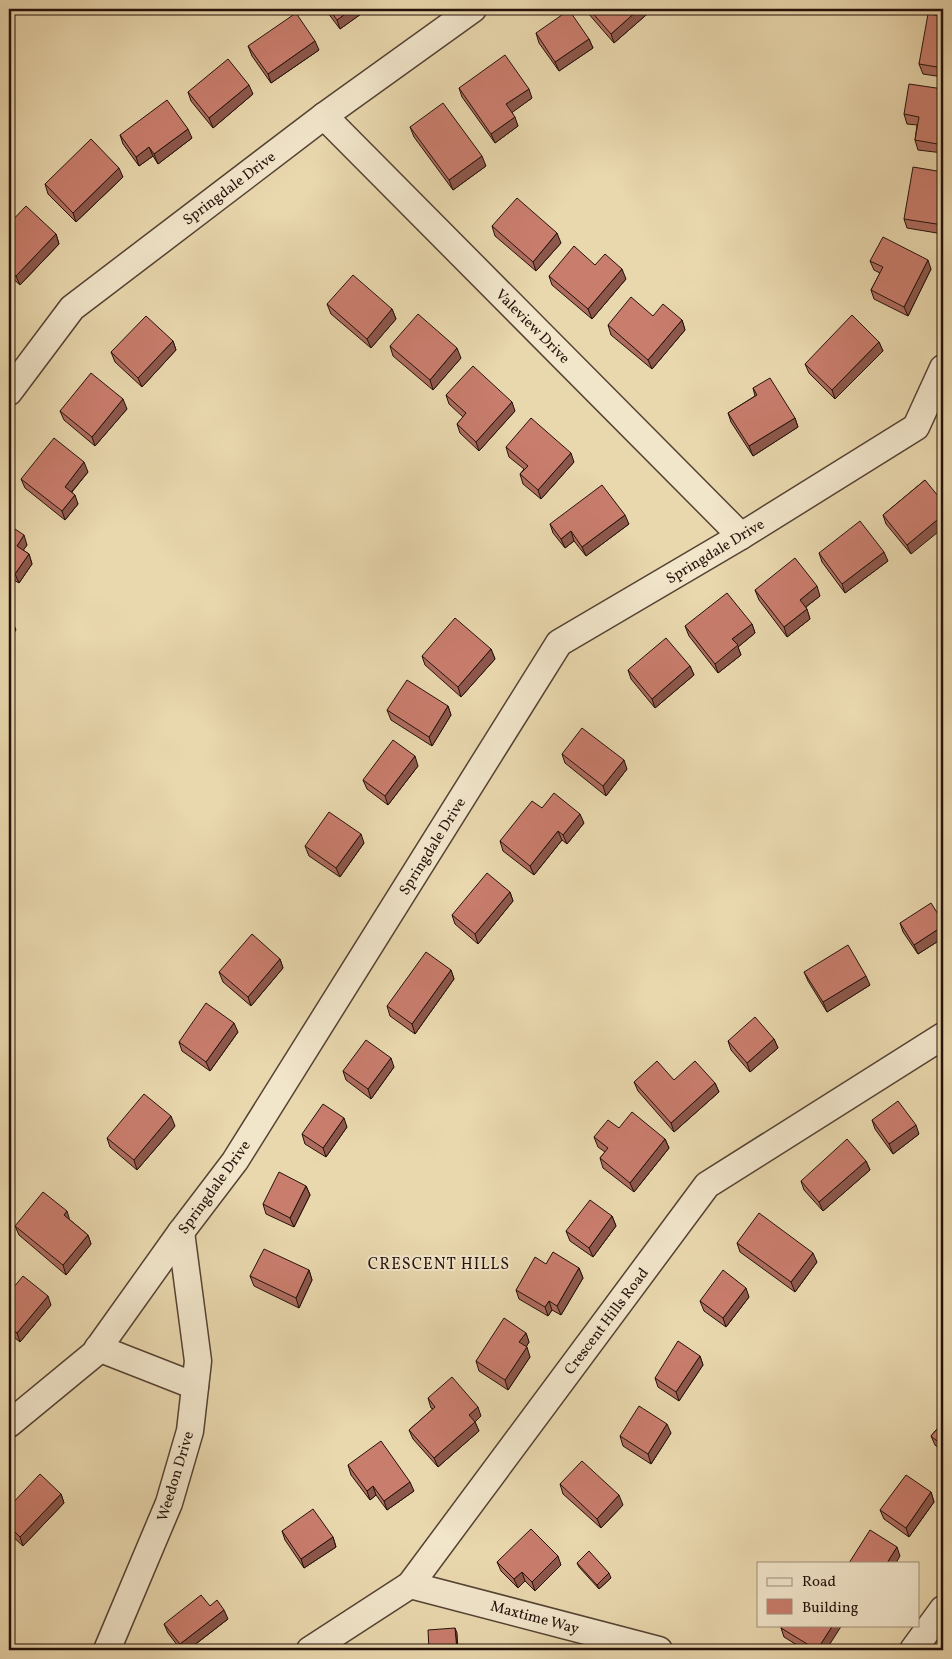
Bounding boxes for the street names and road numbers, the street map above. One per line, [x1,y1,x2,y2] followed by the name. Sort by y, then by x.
[179,147,281,231] street label: Springdale Drive
[490,285,574,369] street label: Valeview Drive
[663,515,769,590] street label: Springdale Drive
[395,794,472,900] street label: Springdale Drive
[174,1137,256,1239] street label: Springdale Drive
[560,1264,654,1380] street label: Crescent Hills Road
[153,1429,200,1524] street label: Weedon Drive
[488,1597,581,1640] street label: Maxtime Way

